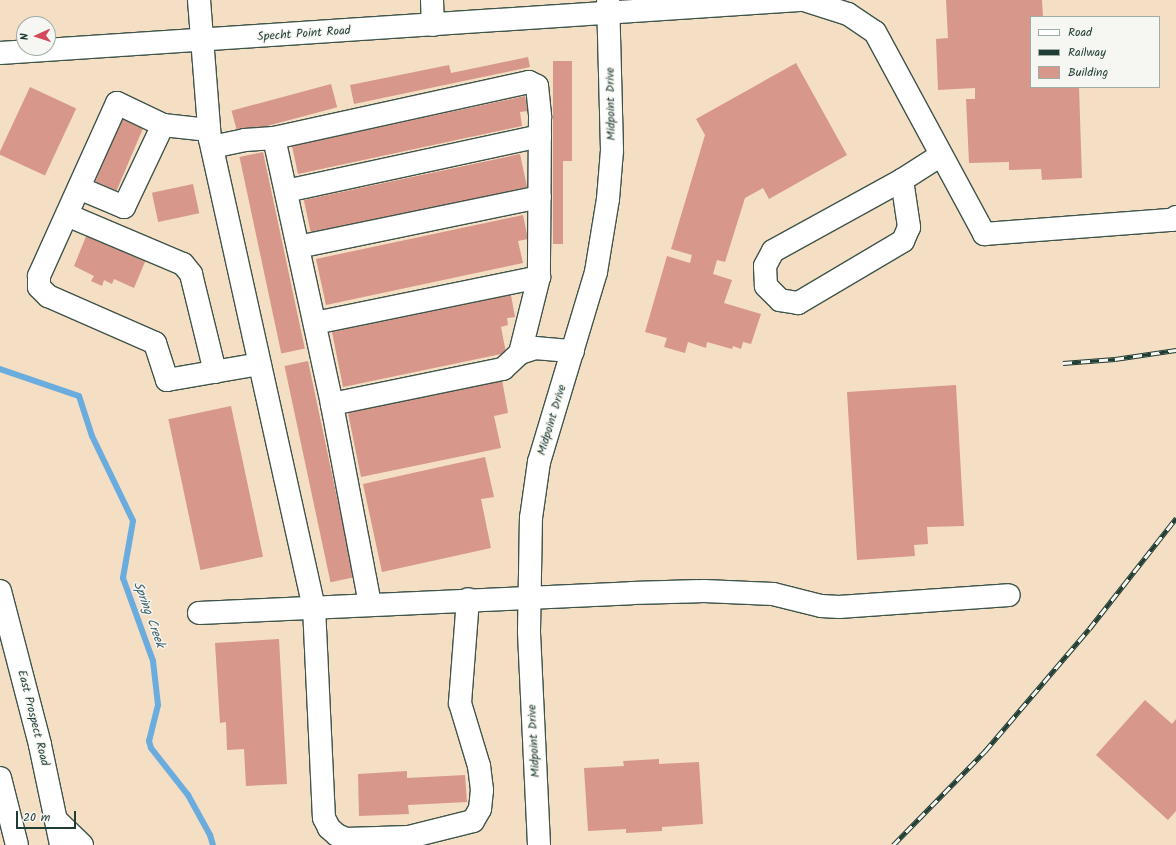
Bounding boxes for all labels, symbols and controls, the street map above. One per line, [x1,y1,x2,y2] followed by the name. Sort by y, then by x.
[16,16,56,56] north arrow
[1030,16,1160,88] legend
[1068,23,1092,42] text: Road
[257,24,351,44] street label: Specht Point Road
[16,33,34,41] text: N
[1068,43,1106,62] text: Railway
[1068,63,1108,82] text: Building
[603,67,619,141] street label: Midpoint Drive
[534,383,570,457] street label: Midpoint Drive
[129,580,167,650] water label: Spring Creek
[14,669,52,767] street label: East Prospect Road
[525,704,543,778] street label: Midpoint Drive
[18,803,78,829] scale bar
[23,808,50,827] text: 20 m

